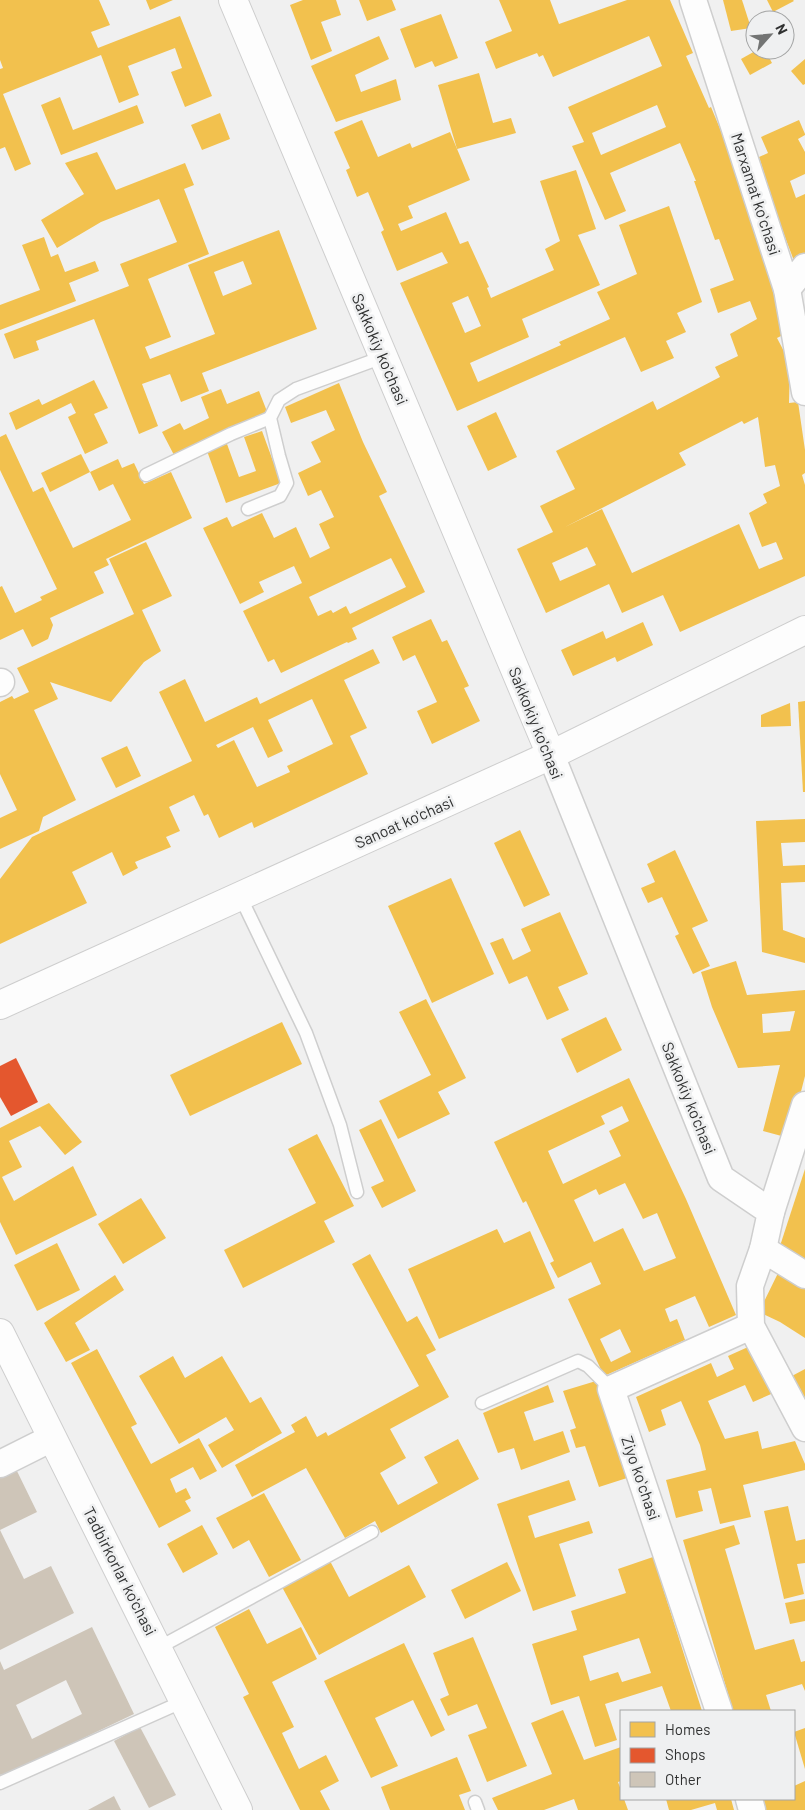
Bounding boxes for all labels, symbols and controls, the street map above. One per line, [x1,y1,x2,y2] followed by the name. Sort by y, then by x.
[745,10,795,60] north arrow
[772,21,792,37] text: N
[728,130,785,257] street label: Marxamat koʻchasi
[348,290,412,407] street label: Sakkokiy ko'chasi
[505,664,568,782] street label: Sakkokiy ko'chasi
[351,791,456,852] street label: Sanoat ko'chasi
[658,1039,721,1157] street label: Sakkokiy ko'chasi
[618,1433,665,1522] street label: Ziyo koʻchasi
[80,1503,161,1638] street label: Tadbirkorlar ko'chasi
[620,1710,795,1800] legend
[665,1720,710,1738] text: Homes
[665,1745,705,1763] text: Shops
[665,1770,702,1788] text: Other

